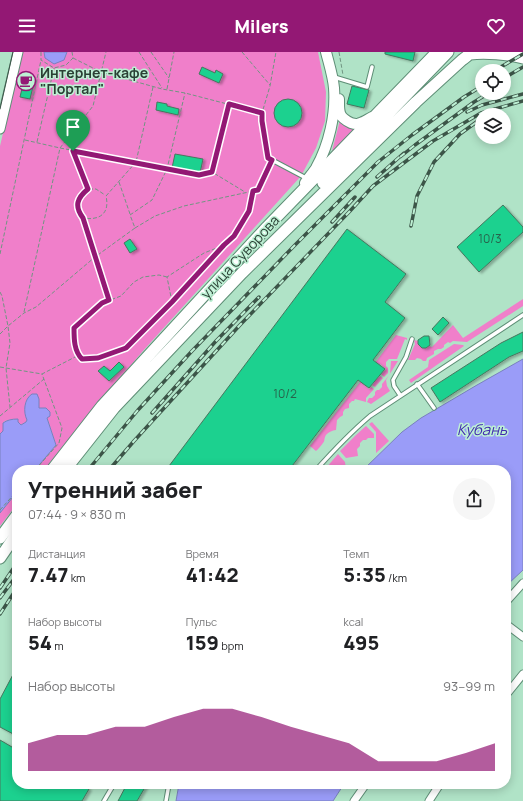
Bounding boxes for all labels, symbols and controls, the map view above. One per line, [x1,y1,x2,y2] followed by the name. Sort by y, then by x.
[235,14,288,38] text: Milers
[16,15,38,37] icon: menu
[485,15,507,37] icon: heart
[40,63,148,98] place label: Интернет-кафе "Портал"
[475,64,511,144] map controls
[475,64,511,100] button: locate
[15,70,37,92] cafe icon: Интернет-кафе "Портал"
[475,108,511,144] button: layers
[56,110,90,151] pin
[62,116,84,138] icon: arrive
[196,211,283,302] street label: улица Суворова
[478,230,502,247] house number: 10/3
[273,385,297,402] house number: 10/2
[457,419,508,440] water label: Кубань
[28,475,202,505] text: Утренний забег
[453,478,495,520] button: share
[28,505,126,523] text: 07:44 · 9 × 830 m
[28,546,85,561] text: Дистанция
[186,546,219,561] text: Время
[343,546,369,561] text: Темп
[28,561,68,588] text: 7.47
[186,561,239,588] text: 41:42
[343,561,386,588] text: 5:35
[68,570,85,585] text: km
[386,570,407,585] text: /km
[28,614,102,629] text: Набор высоты
[186,614,217,629] text: Пульс
[343,614,363,629] text: kcal
[28,629,52,656] text: 54
[186,629,219,656] text: 159
[343,629,379,656] text: 495
[52,638,64,653] text: m
[219,638,244,653] text: bpm
[28,677,115,695] text: Набор высоты
[443,677,495,695] text: 93–99 m

